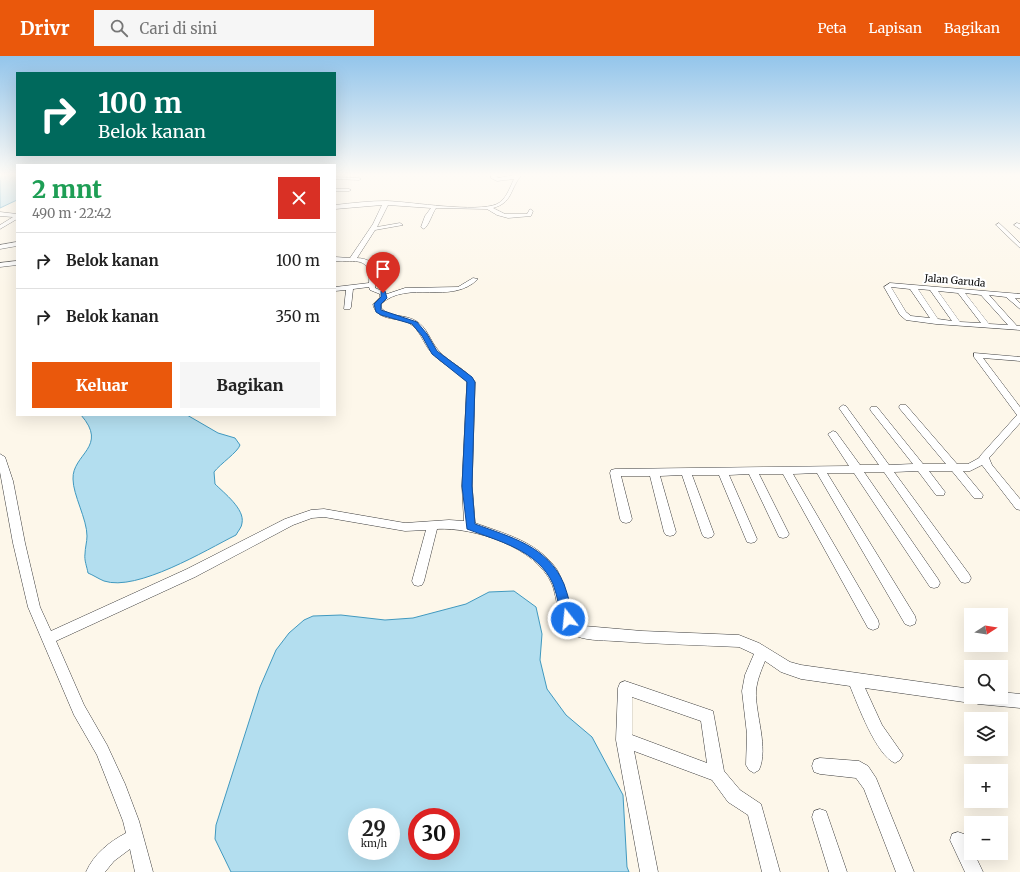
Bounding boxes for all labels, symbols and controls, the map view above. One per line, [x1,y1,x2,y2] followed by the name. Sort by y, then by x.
[94,10,374,46] search box
[20,16,70,40] text: Drivr
[108,17,130,39] icon: search
[140,19,217,38] text: Cari di sini
[817,19,847,37] text: Peta
[869,19,922,37] text: Lapisan
[944,19,1000,37] text: Bagikan
[98,85,182,121] text: 100 m
[32,88,84,140] icon: right
[98,120,206,143] text: Belok kanan
[32,174,102,205] text: 2 mnt
[278,177,320,219] button: close
[32,205,112,222] text: 490 m · 22:42
[32,250,54,272] icon: right
[66,251,159,270] text: Belok kanan
[276,251,320,270] text: 100 m
[366,252,400,293] pin
[372,258,394,280] icon: arrive
[923,271,987,290] street label: Jalan Garuda
[32,306,54,328] icon: right
[66,307,159,326] text: Belok kanan
[276,307,320,326] text: 350 m
[32,362,172,408] button: Keluar
[180,362,320,408] button: Bagikan
[547,598,589,640] position arrow
[964,608,1008,652] north arrow
[964,608,1008,860] map controls
[964,660,1008,704] button: search
[964,712,1008,756] button: layers
[964,764,1008,808] button: +
[408,808,460,860] speed limit sign: 30
[362,816,386,841] text: 29
[964,816,1008,860] button: −
[361,837,387,850] text: km/h

